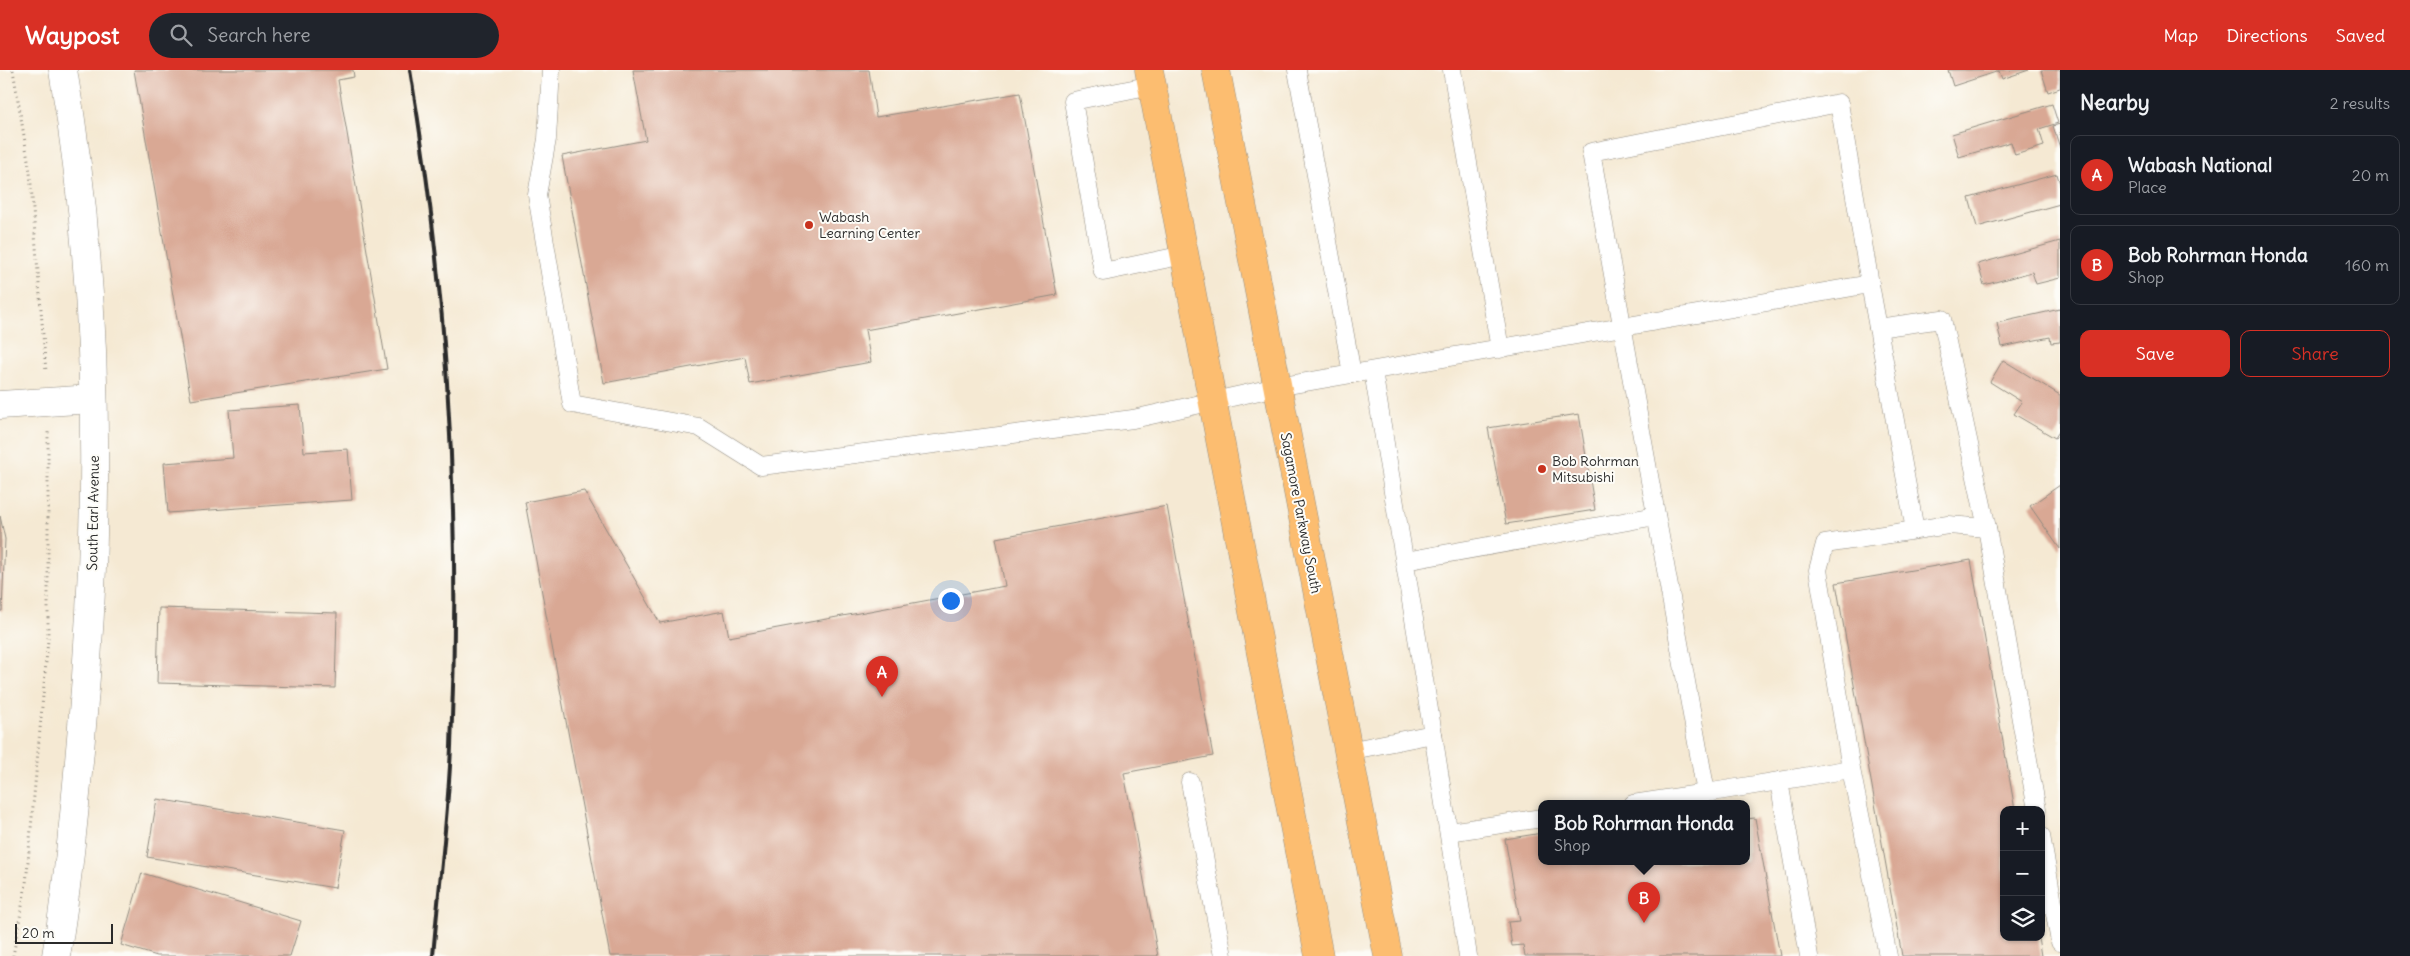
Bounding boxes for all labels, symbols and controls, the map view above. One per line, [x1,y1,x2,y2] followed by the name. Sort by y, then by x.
[149,13,499,58] search box
[25,20,119,50] text: Waypost
[167,21,195,49] icon: search
[207,23,310,47] text: Search here
[2163,24,2198,47] text: Map
[2226,24,2308,47] text: Directions
[2336,24,2385,47] text: Saved
[2080,89,2150,116] text: Nearby
[2330,93,2390,113] text: 2 results
[2128,153,2272,177] text: Wabash National
[2092,165,2102,185] text: A
[2352,165,2389,185] text: 20 m
[2128,177,2167,197] text: Place
[819,208,920,242] place label: Wabash Learning Center
[803,219,815,231] marker: Wabash Learning Center
[2128,243,2308,267] text: Bob Rohrman Honda
[2092,255,2102,275] text: B
[2345,255,2389,275] text: 160 m
[2128,267,2164,287] text: Shop
[2080,330,2230,377] button: Save
[2240,330,2390,377] button: Share
[1277,431,1325,595] street label: Sagamore Parkway South
[1552,452,1639,486] place label: Bob Rohrman Mitsubishi
[83,455,103,571] street label: South Earl Avenue
[1536,463,1548,475] marker: Bob Rohrman Mitsubishi
[938,588,964,614] your location
[866,656,898,697] pin: A
[1538,800,1750,865] popup
[2000,806,2045,941] map controls
[2000,806,2045,851] button: +
[1554,811,1734,835] text: Bob Rohrman Honda
[1554,835,1590,855] text: Shop
[2000,851,2045,896] button: −
[1628,882,1660,923] pin: B
[2000,896,2045,941] button: layers
[15,921,112,944] scale bar
[22,924,55,942] text: 20 m

